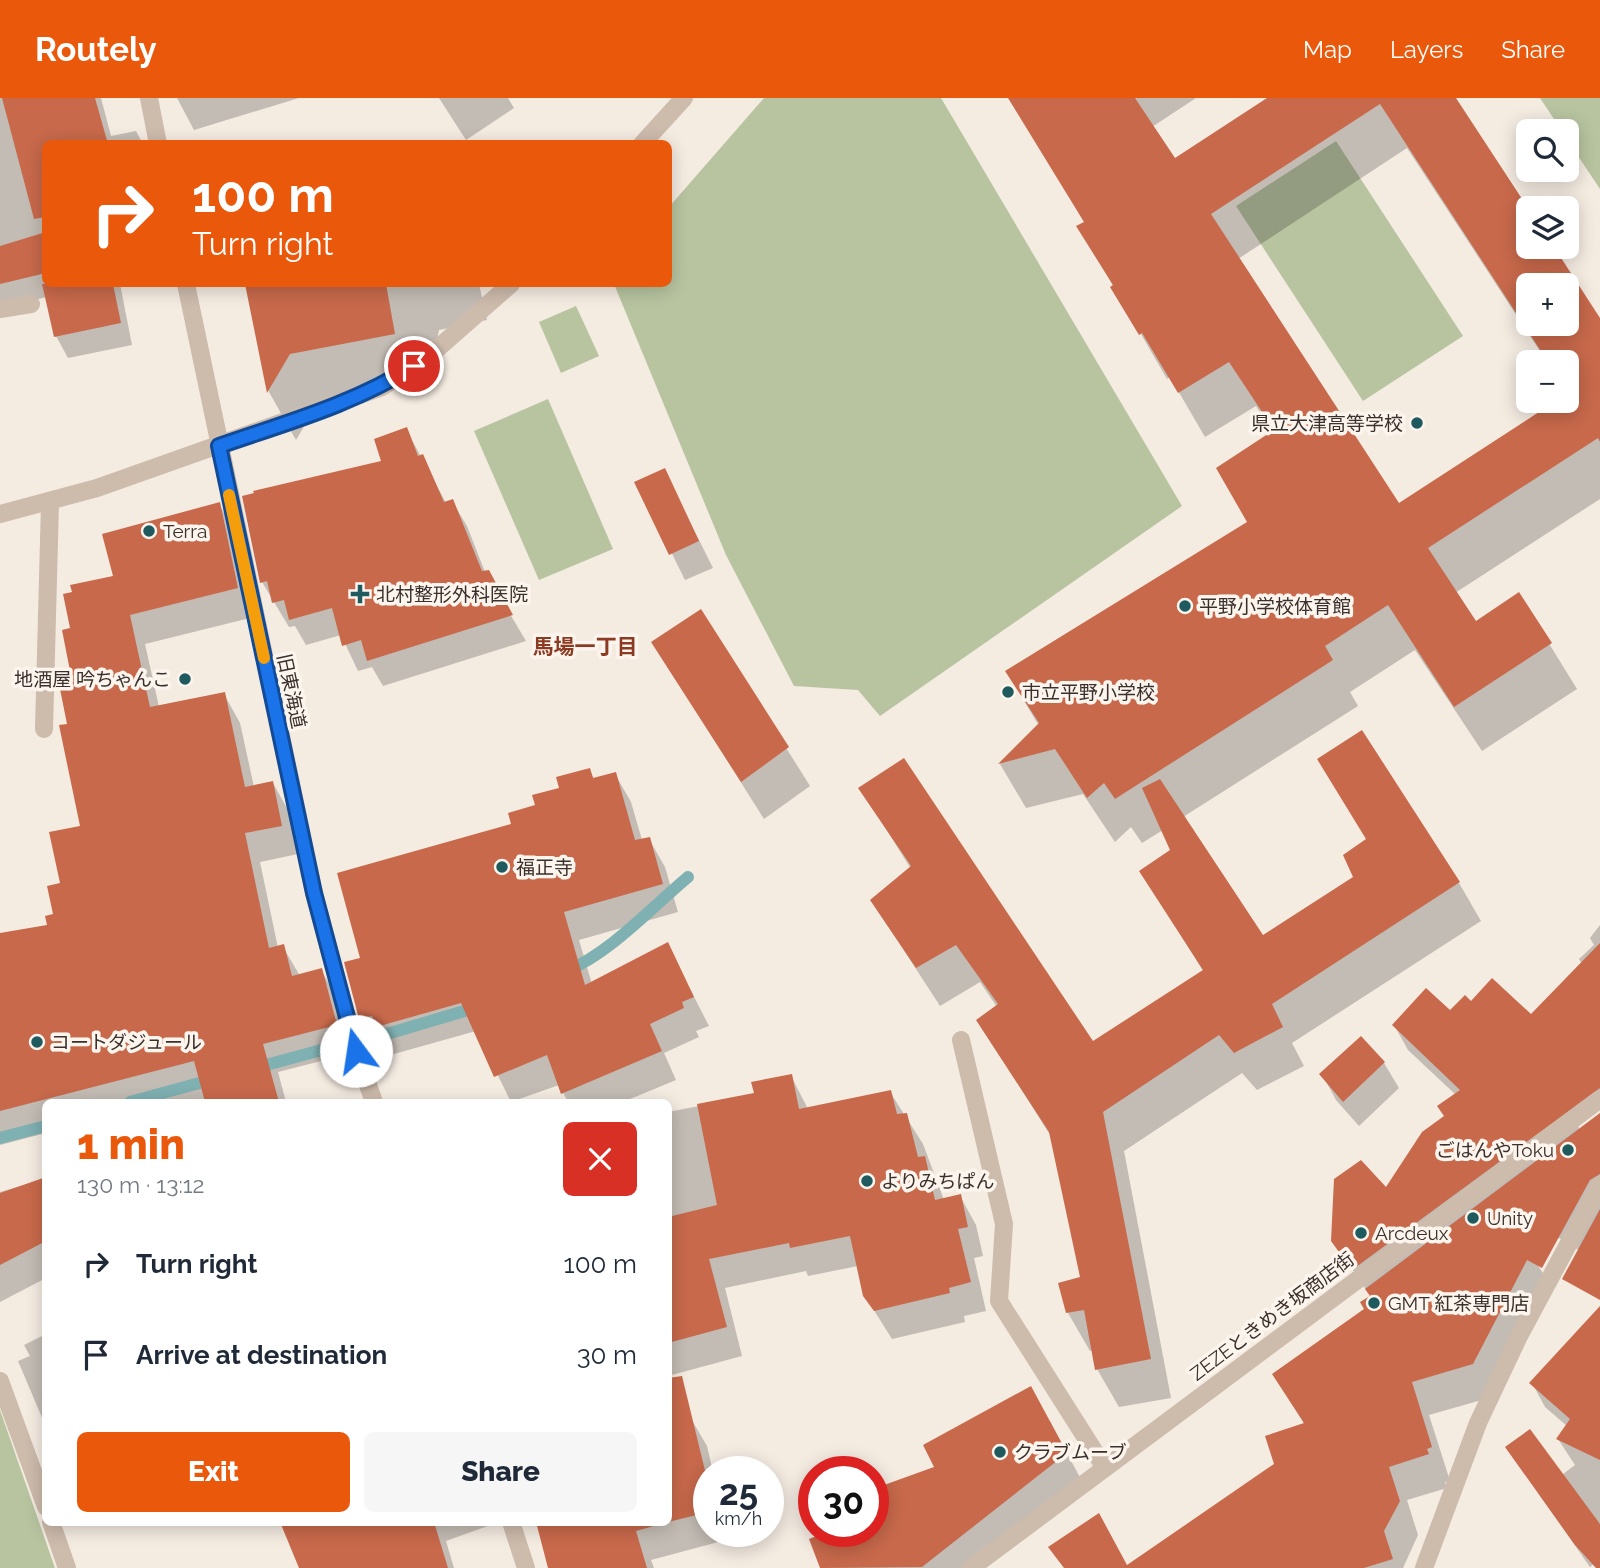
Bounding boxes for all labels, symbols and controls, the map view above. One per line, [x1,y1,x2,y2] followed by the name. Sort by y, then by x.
[35,30,157,69] text: Routely
[1303,35,1352,64] text: Map
[1390,35,1463,64] text: Layers
[1501,35,1565,64] text: Share
[1516,119,1579,413] map controls
[1516,119,1579,182] button: search
[192,166,334,223] text: 100 m
[77,168,168,259] icon: right
[1516,196,1579,259] button: layers
[192,225,333,262] text: Turn right
[1516,273,1579,336] button: +
[384,336,444,396] pin
[395,347,433,385] icon: arrive
[1516,350,1579,413] button: −
[1251,412,1403,434] place label: 県立大津高等学校
[1409,415,1425,431] marker: 県立大津高等学校
[163,520,207,542] place label: Terra
[141,523,157,539] marker: Terra
[376,583,528,605] place label: 北村整形外科医院
[350,584,370,604] marker: 北村整形外科医院
[1199,595,1351,617] place label: 平野小学校体育館
[1177,598,1193,614] marker: 平野小学校体育館
[533,634,638,659] district label: 馬場一丁目
[273,652,311,730] street label: 旧東海道
[14,668,171,690] place label: 地酒屋 吟ちゃんこ
[177,671,193,687] marker: 地酒屋 吟ちゃんこ
[1022,681,1155,703] place label: 市立平野小学校
[1000,684,1016,700] marker: 市立平野小学校
[516,856,573,878] place label: 福正寺
[494,859,510,875] marker: 福正寺
[319,1014,393,1088] position arrow
[51,1031,202,1053] place label: コートダジュール
[29,1034,45,1050] marker: コートダジュール
[77,1120,185,1169] text: 1 min
[563,1122,637,1196] button: close
[1436,1139,1554,1161] place label: ごはんやToku
[1560,1142,1576,1158] marker: ごはんやToku
[881,1170,995,1192] place label: よりみちぱん
[77,1171,205,1198] text: 130 m · 13:12
[859,1173,875,1189] marker: よりみちぱん
[1487,1207,1533,1229] place label: Unity
[1465,1210,1481,1226] marker: Unity
[1375,1222,1449,1244] place label: Arcdeux
[1353,1225,1369,1241] marker: Arcdeux
[77,1245,115,1283] icon: right
[1186,1247,1358,1385] street label: ZEZEときめき坂商店街
[136,1249,257,1279] text: Turn right
[564,1249,637,1279] text: 100 m
[1388,1292,1529,1314] place label: GMT 紅茶専門店
[1366,1295,1382,1311] marker: GMT 紅茶専門店
[77,1336,115,1374] icon: arrive
[136,1340,387,1370] text: Arrive at destination
[577,1340,637,1370] text: 30 m
[77,1432,350,1512] button: Exit
[364,1432,637,1512] button: Share
[1014,1441,1127,1463] place label: クラブムーブ
[992,1444,1008,1460] marker: クラブムーブ
[798,1456,889,1547] speed limit sign: 30
[719,1472,758,1513] text: 25
[715,1508,762,1529] text: km/h

